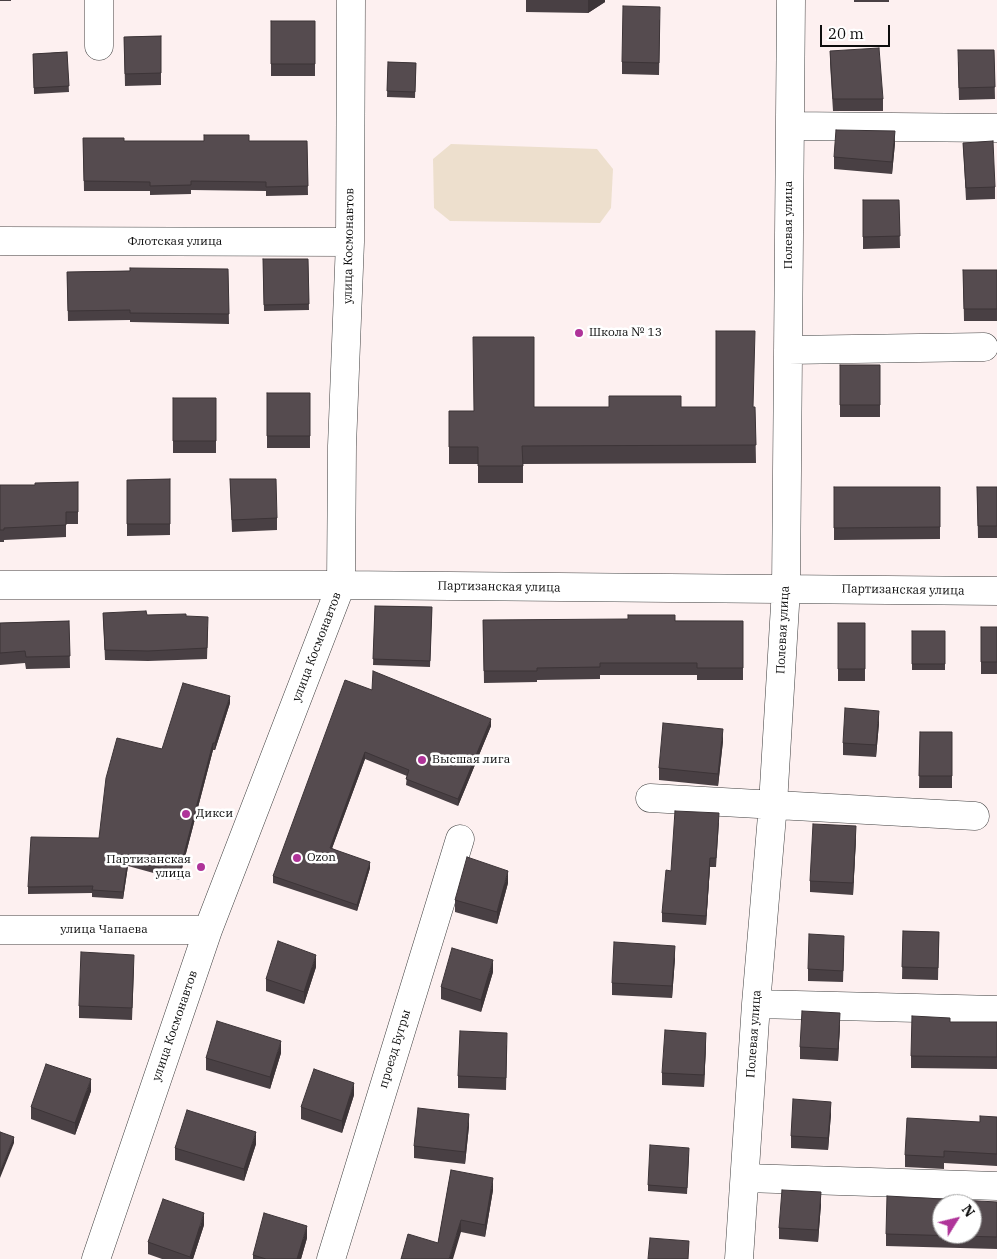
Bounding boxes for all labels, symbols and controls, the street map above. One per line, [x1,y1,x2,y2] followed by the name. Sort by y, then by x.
[822,15,892,47] scale bar
[828,24,864,43] text: 20 m
[782,181,796,269] street label: Полевая улица
[341,188,357,304] street label: улица Космонавтов
[128,235,222,249] street label: Флотская улица
[589,326,662,340] place label: Школа № 13
[573,327,585,339] marker: Школа № 13
[437,579,561,595] street label: Партизанская улица
[841,582,965,598] street label: Партизанская улица
[773,585,793,675] street label: Полевая улица
[289,590,345,704] street label: улица Космонавтов
[432,753,510,767] place label: Высшая лига
[416,754,428,766] marker: Высшая лига
[196,807,233,821] place label: Дикси
[180,808,192,820] marker: Дикси
[307,851,336,865] place label: Ozon
[291,852,303,864] marker: Ozon
[106,853,191,881] place label: Партизанская улица
[195,861,207,873] marker: Партизанская улица
[60,923,148,937] street label: улица Чапаева
[149,969,201,1083] street label: улица Космонавтов
[744,989,764,1079] street label: Полевая улица
[376,1008,414,1090] street label: проезд Бугры
[932,1194,982,1244] north arrow
[958,1201,979,1221] text: N

